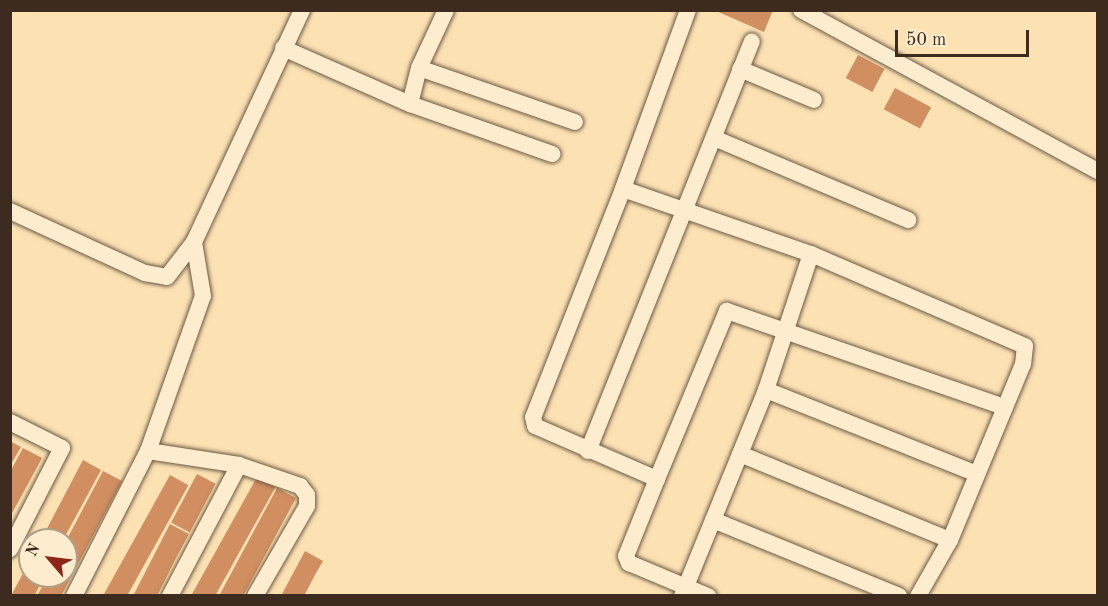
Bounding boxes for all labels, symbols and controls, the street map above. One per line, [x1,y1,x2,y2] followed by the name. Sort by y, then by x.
[898,18,1032,56] scale bar
[906,31,946,49] text: 50 m
[18,528,78,588] north arrow
[24,541,44,560] text: N

